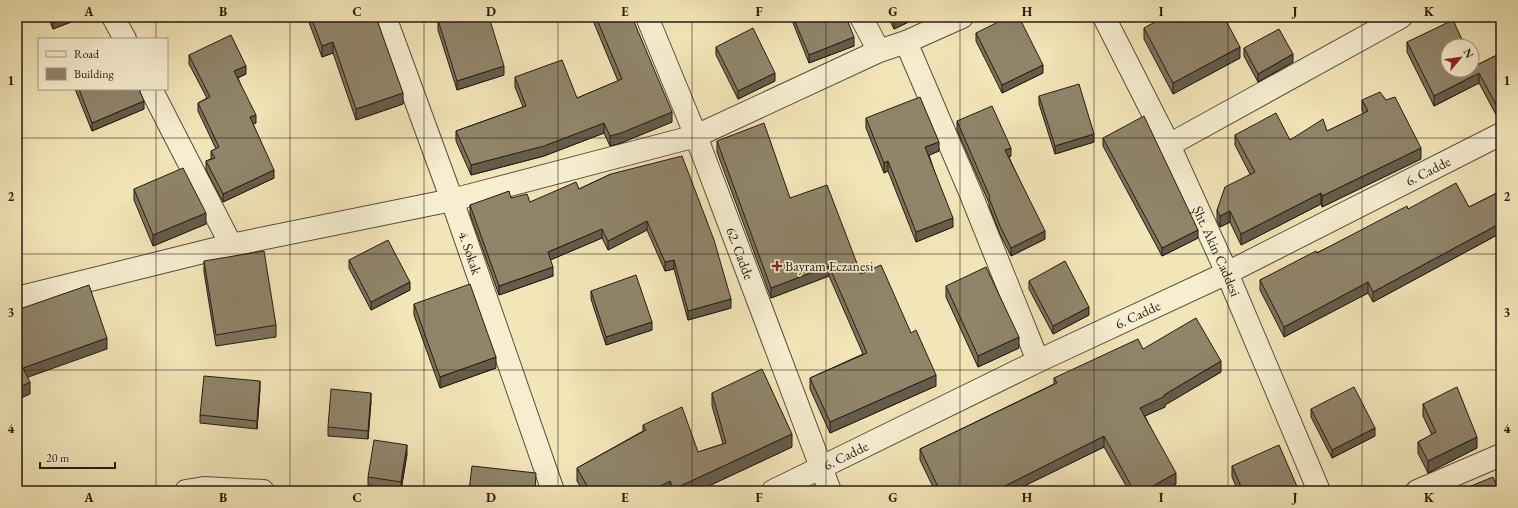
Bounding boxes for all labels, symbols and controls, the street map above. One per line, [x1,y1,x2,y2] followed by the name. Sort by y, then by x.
[83,3,94,20] text: A
[219,3,227,20] text: B
[352,3,362,20] text: C
[486,3,496,20] text: D
[621,3,629,20] text: E
[755,3,763,20] text: F
[888,3,898,20] text: G
[1022,3,1033,20] text: H
[1159,3,1164,20] text: I
[1291,3,1298,20] text: J
[1424,3,1435,20] text: K
[38,38,168,90] legend
[1440,38,1480,78] north arrow
[74,46,100,62] text: Road
[1460,46,1477,61] text: N
[74,66,115,82] text: Building
[8,72,15,89] text: 1
[1504,72,1511,89] text: 1
[1402,152,1454,190] street label: 6. Cadde
[8,188,15,205] text: 2
[1504,188,1511,205] text: 2
[1189,203,1245,300] street label: Şht. Akin Caddesi
[722,224,759,283] street label: 62. Cadde
[455,229,486,278] street label: 4. Sokak
[785,257,874,275] place label: Bayram Eczanesi
[772,261,782,271] marker: Bayram Eczanesi
[1112,296,1164,333] street label: 6. Cadde
[8,304,15,321] text: 3
[1504,304,1511,321] text: 3
[8,420,15,437] text: 4
[1504,420,1511,437] text: 4
[820,436,872,474] street label: 6. Cadde
[40,444,115,470] scale bar
[46,450,70,466] text: 20 m
[83,489,94,506] text: A
[219,489,227,506] text: B
[352,489,362,506] text: C
[486,489,496,506] text: D
[621,489,629,506] text: E
[755,489,763,506] text: F
[888,489,898,506] text: G
[1022,489,1033,506] text: H
[1159,489,1164,506] text: I
[1291,489,1298,506] text: J
[1424,489,1435,506] text: K

